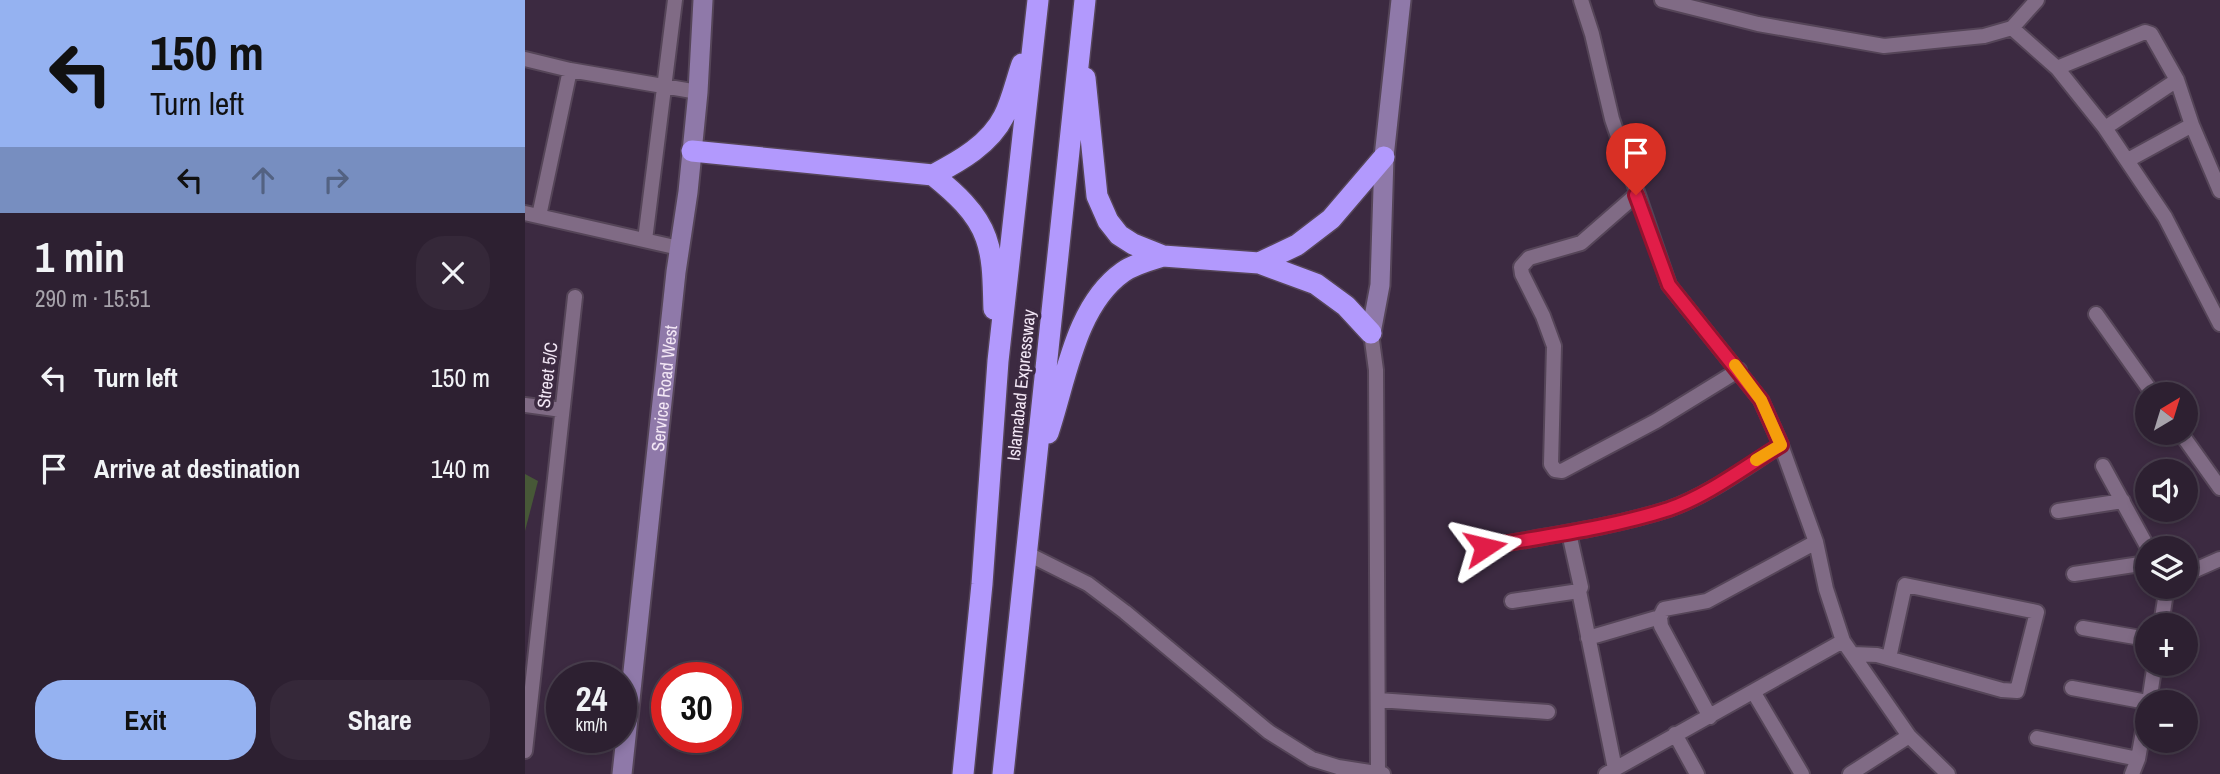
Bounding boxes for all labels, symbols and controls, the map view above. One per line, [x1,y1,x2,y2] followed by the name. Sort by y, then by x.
[150,19,264,85] text: 150 m
[35,28,126,119] icon: left
[150,82,244,125] text: Turn left
[1606,123,1666,195] pin
[1617,134,1655,172] icon: arrive
[171,161,209,199] icon: left
[244,161,282,199] icon: ahead
[317,161,355,199] icon: right
[35,229,125,285] text: 1 min
[416,236,490,310] button: close
[35,283,150,314] text: 290 m · 15:51
[1001,308,1041,462] street label: Islamabad Expressway
[644,324,683,453] street label: Service Road West
[531,340,563,410] street label: Street 5/C
[35,359,73,397] icon: left
[94,360,178,395] text: Turn left
[431,360,490,395] text: 150 m
[2135,382,2198,444] north arrow
[2135,382,2198,753] map controls
[35,450,73,488] icon: arrive
[94,451,300,486] text: Arrive at destination
[431,451,490,486] text: 140 m
[2135,459,2198,522] button: sound
[1448,510,1522,584] position arrow
[2135,536,2198,599] button: layers
[2135,613,2198,676] button: +
[651,662,742,753] speed limit sign: 30
[576,675,607,722] text: 24
[35,680,256,760] button: Exit
[270,680,490,760] button: Share
[2135,690,2198,753] button: −
[576,712,608,737] text: km/h

